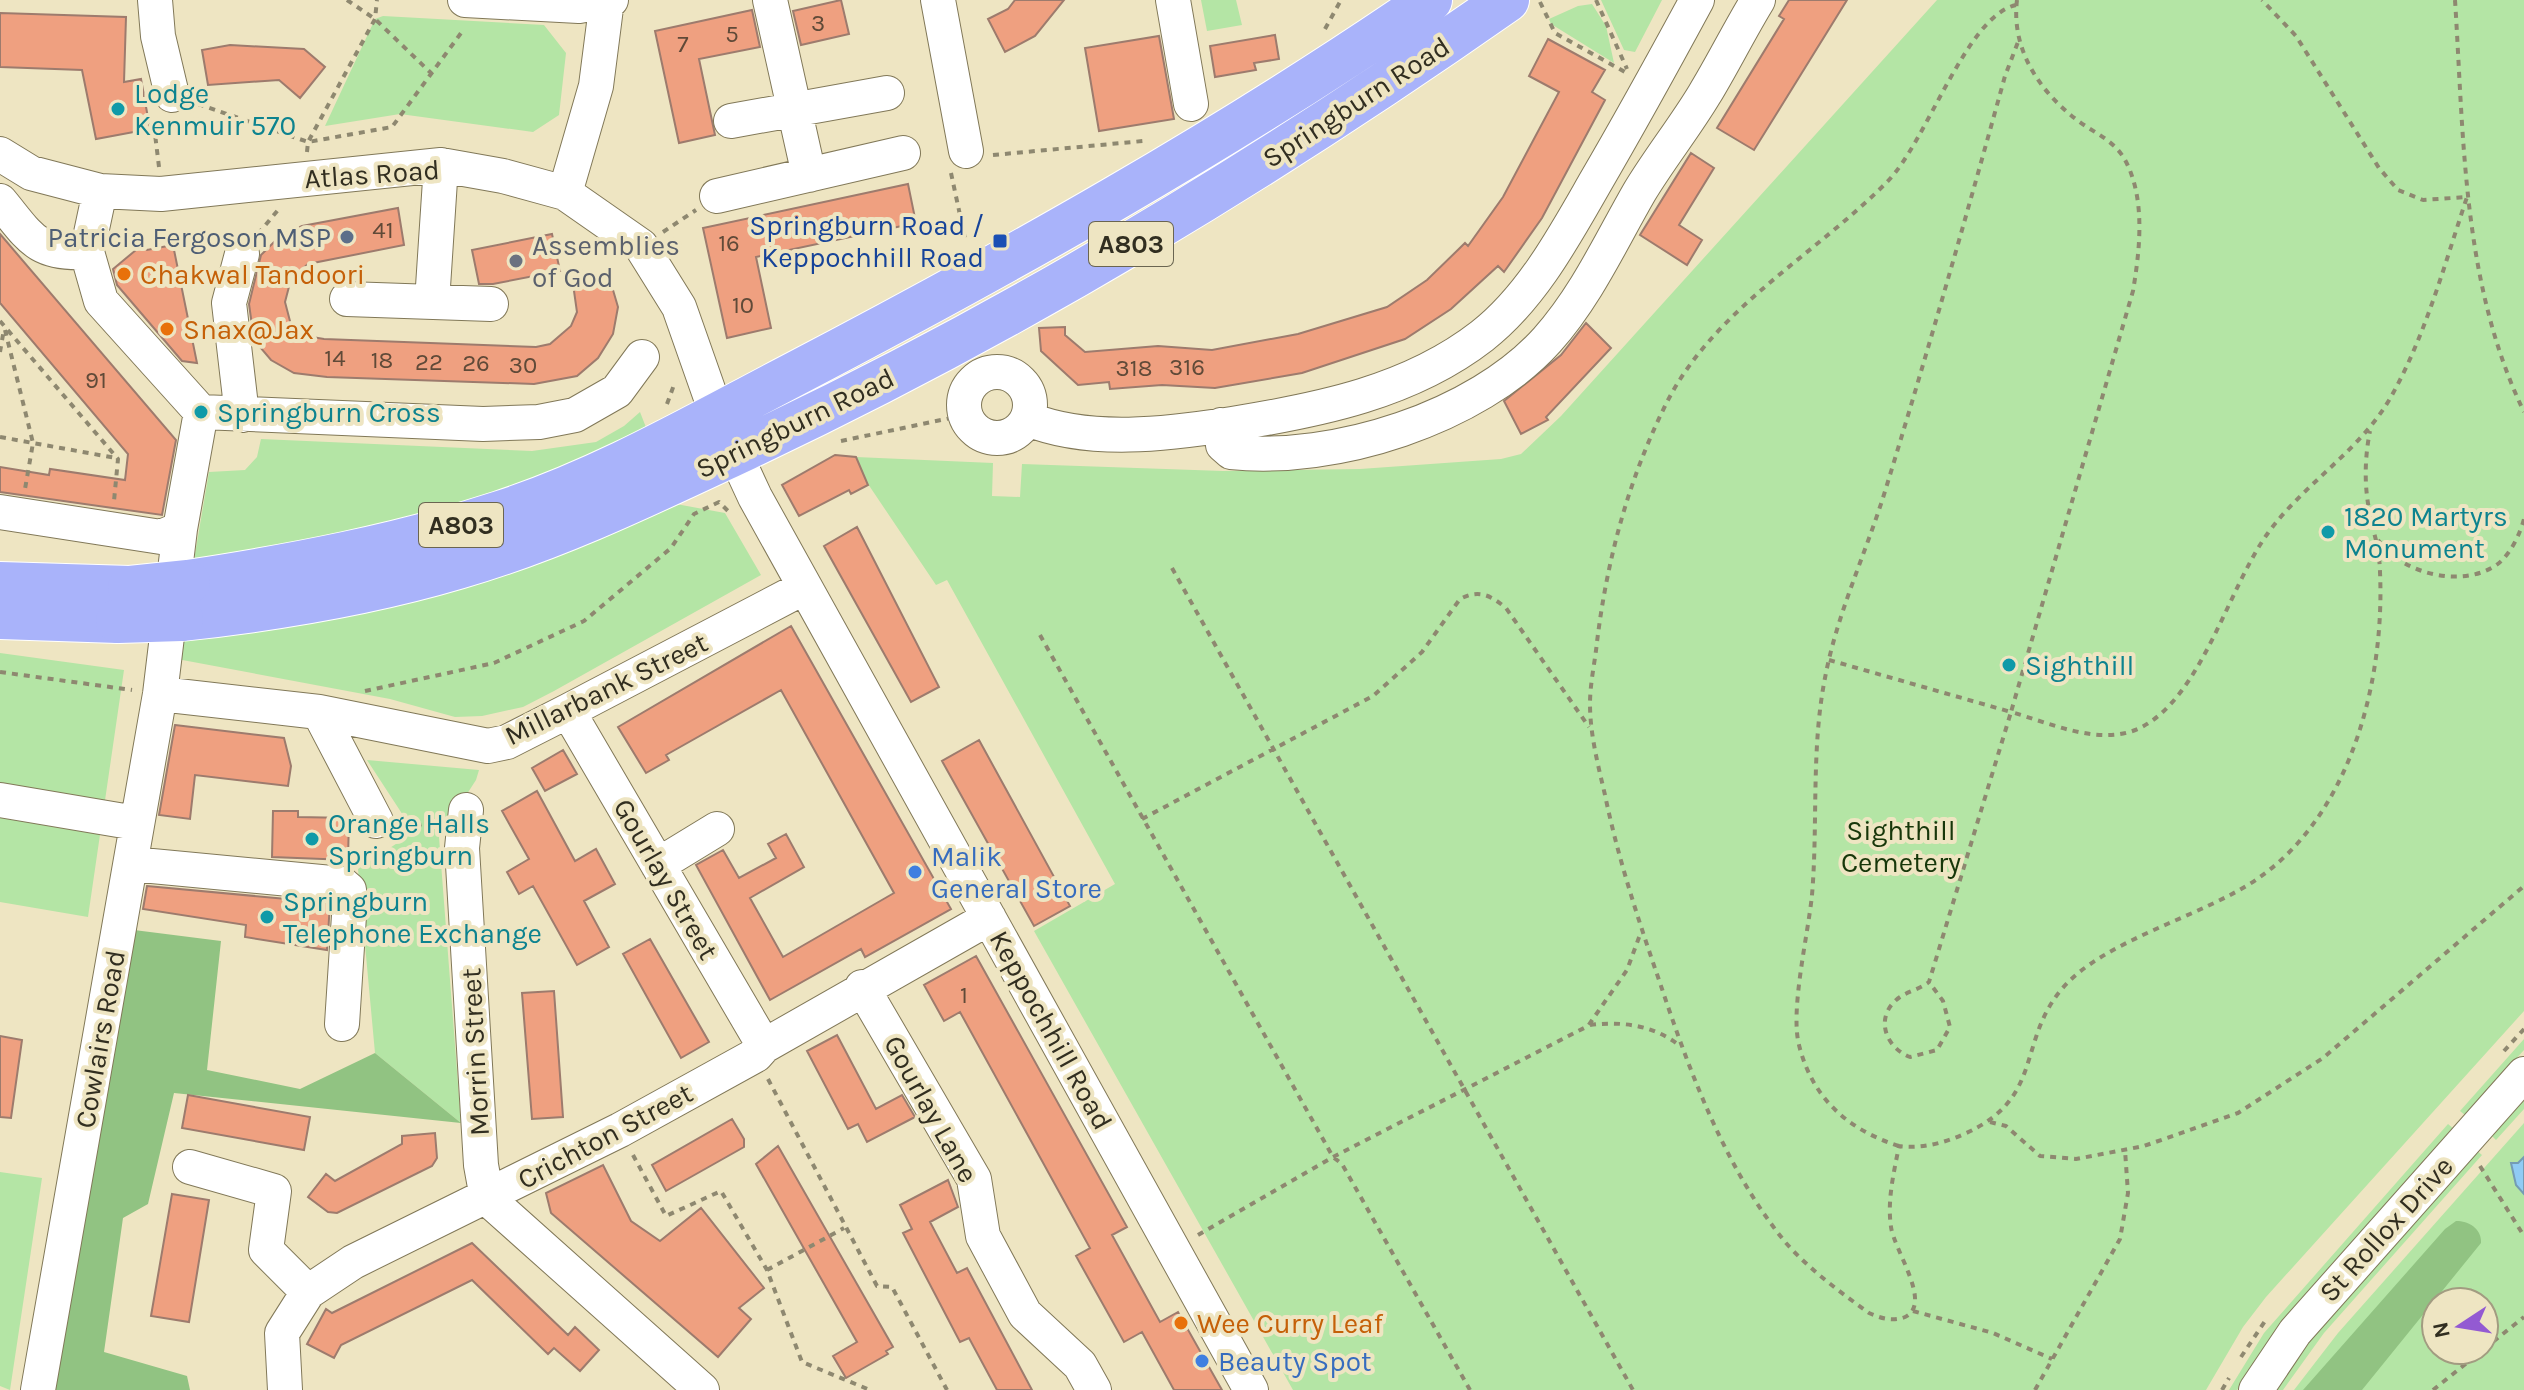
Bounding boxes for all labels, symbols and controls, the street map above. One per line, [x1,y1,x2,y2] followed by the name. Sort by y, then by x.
[811,9,825,37] house number: 3
[725,20,739,48] house number: 5
[1256,29,1456,175] street label: Springburn Road
[677,30,689,58] house number: 7
[134,77,296,142] place label: Lodge Kenmuir 570
[109,100,127,118] marker: Lodge Kenmuir 570
[303,153,441,195] street label: Atlas Road
[749,209,984,274] place label: Springburn Road / Keppochhill Road
[372,216,394,244] house number: 41
[47,221,331,254] place label: Patricia Fergoson MSP
[1089,222,1173,266] road number: A803
[338,228,356,246] marker: Patricia Fergoson MSP
[532,229,680,294] place label: Assemblies of God
[718,229,740,257] house number: 16
[991,232,1009,250] marker: Springburn Road / Keppochhill Road
[507,252,525,270] marker: Assemblies of God
[140,258,365,291] place label: Chakwal Tandoori
[115,265,133,283] marker: Chakwal Tandoori
[732,291,754,319] house number: 10
[183,313,314,346] place label: Snax@Jax
[158,320,176,338] marker: Snax@Jax
[324,344,346,372] house number: 14
[371,346,393,374] house number: 18
[415,348,443,376] house number: 22
[462,349,490,377] house number: 26
[509,351,537,379] house number: 30
[1169,353,1205,381] house number: 316
[1116,354,1152,382] house number: 318
[691,361,899,485] street label: Springburn Road
[85,366,107,394] house number: 91
[217,396,441,429] place label: Springburn Cross
[192,403,210,421] marker: Springburn Cross
[2344,500,2508,565] place label: 1820 Martyrs Monument
[419,503,503,547] road number: A803
[2319,523,2337,541] marker: 1820 Martyrs Monument
[499,626,713,752] street label: Millarbank Street
[2025,649,2134,682] place label: Sighthill
[2000,656,2018,674] marker: Sighthill
[607,793,725,965] street label: Gourlay Street
[328,807,490,872] place label: Orange Halls Springburn
[1841,814,1961,879] park label: Sighthill Cemetery
[303,830,321,848] marker: Orange Halls Springburn
[931,840,1102,905] place label: Malik General Store
[906,863,924,881] marker: Malik General Store
[283,885,542,950] place label: Springburn Telephone Exchange
[258,908,276,926] marker: Springburn Telephone Exchange
[983,925,1119,1135] street label: Keppochhill Road
[68,947,132,1131] street label: Cowlairs Road
[454,967,496,1137] street label: Morrin Street
[960,981,968,1009] house number: 1
[877,1030,985,1188] street label: Gourlay Lane
[512,1076,698,1196] street label: Crichton Street
[2312,1150,2460,1308] street label: St Rollox Drive
[2420,1286,2500,1366] north arrow
[1197,1307,1383,1340] place label: Wee Curry Leaf
[1172,1314,1190,1332] marker: Wee Curry Leaf
[2427,1320,2456,1340] text: N
[1218,1345,1371,1378] place label: Beauty Spot
[1193,1352,1211,1370] marker: Beauty Spot

